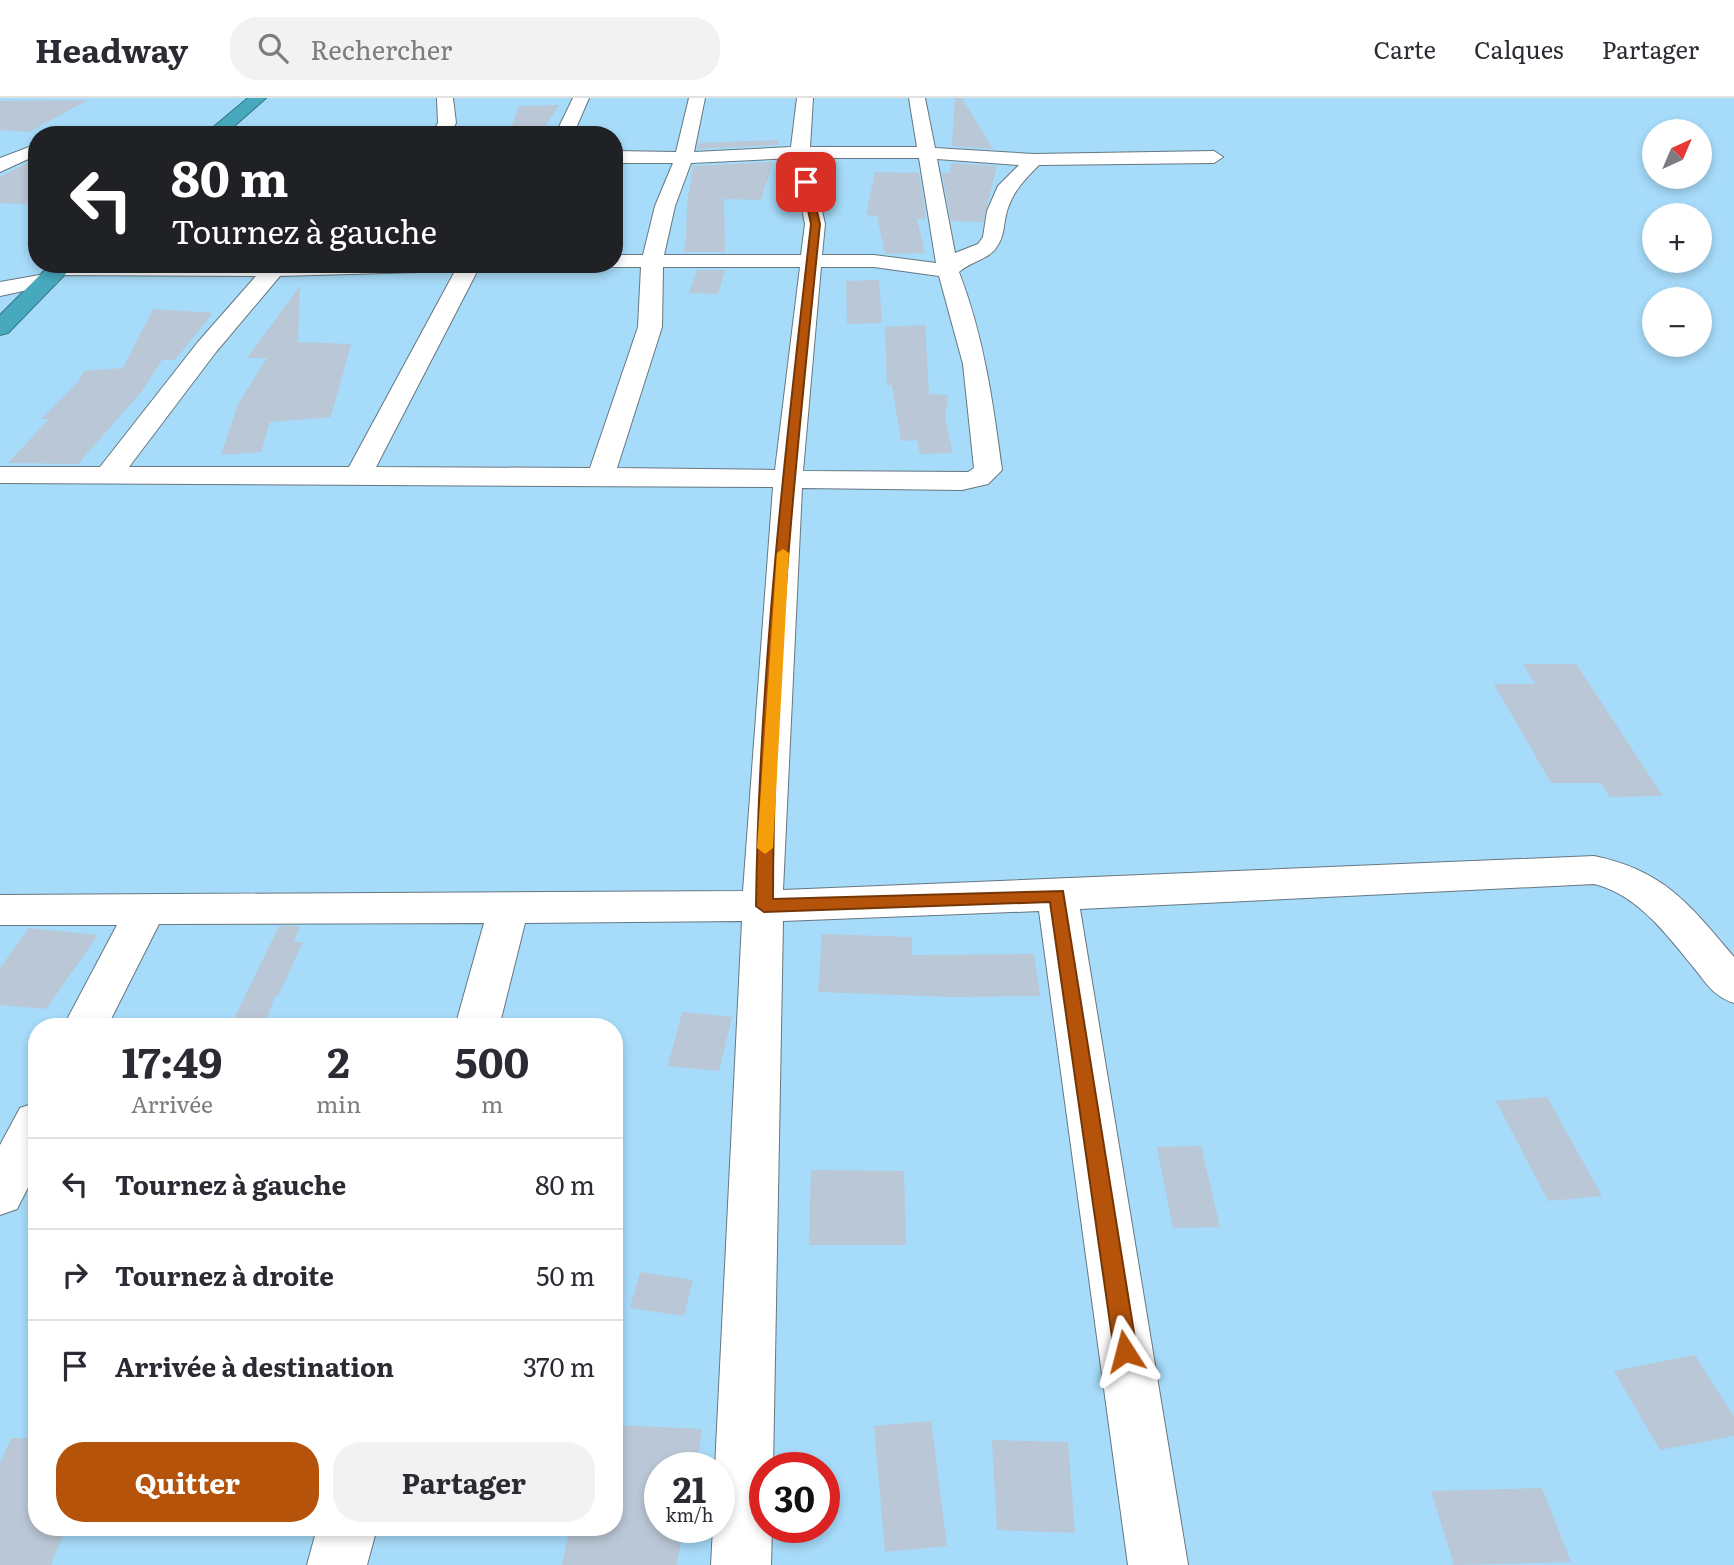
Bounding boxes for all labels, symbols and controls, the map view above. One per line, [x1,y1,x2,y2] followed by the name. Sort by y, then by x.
[230,17,720,80] search box
[35,24,188,73] text: Headway
[254,29,292,67] icon: search
[310,29,452,68] text: Rechercher
[1373,31,1436,66] text: Carte
[1474,31,1564,66] text: Calques
[1602,31,1699,66] text: Partager
[1642,119,1712,189] north arrow
[1642,119,1712,357] map controls
[171,139,289,212] text: 80 m
[776,152,836,212] pin
[56,154,147,245] icon: left
[787,163,825,201] icon: arrive
[1642,203,1712,273] button: +
[171,206,437,254] text: Tournez à gauche
[1642,287,1712,357] button: −
[122,1029,222,1091] text: 17:49
[327,1029,350,1091] text: 2
[455,1029,529,1091] text: 500
[131,1086,213,1120] text: Arrivée
[316,1086,361,1120] text: min
[481,1086,503,1120] text: m
[115,1164,346,1203] text: Tournez à gauche
[535,1164,595,1203] text: 80 m
[56,1165,94,1203] icon: left
[115,1255,334,1294] text: Tournez à droite
[536,1255,595,1294] text: 50 m
[56,1256,94,1294] icon: right
[1088,1314,1162,1388] position arrow
[115,1346,394,1385] text: Arrivée à destination
[523,1346,595,1385] text: 370 m
[56,1347,94,1385] icon: arrive
[56,1442,319,1522] button: Quitter
[333,1442,595,1522] button: Partager
[749,1452,840,1543] speed limit sign: 30
[673,1462,706,1514] text: 21
[666,1501,713,1528] text: km/h

